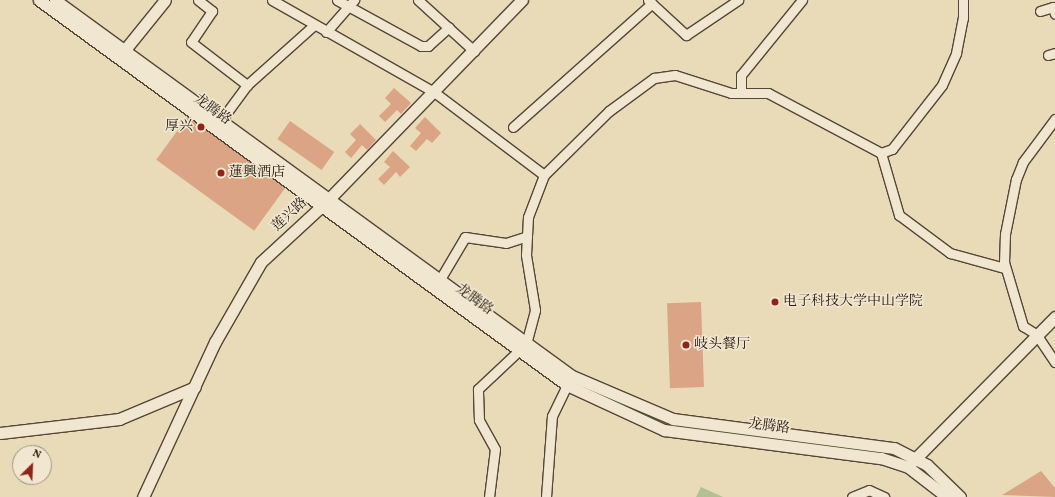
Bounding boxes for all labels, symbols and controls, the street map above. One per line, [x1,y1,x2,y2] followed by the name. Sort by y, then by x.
[190,91,234,129] street label: 龙腾路
[165,119,193,135] place label: 厚兴
[196,122,206,132] marker: 厚兴
[229,165,285,181] place label: 蓮興酒店
[216,168,226,178] marker: 蓮興酒店
[269,195,311,235] street label: 莲兴路
[452,281,496,319] street label: 龙腾路
[783,294,923,310] place label: 电子科技大学中山学院
[770,297,780,307] marker: 电子科技大学中山学院
[694,337,750,353] place label: 岐头餐厅
[681,340,691,350] marker: 岐头餐厅
[747,416,791,438] street label: 龙腾路
[12,445,52,485] north arrow
[30,446,43,463] text: N

